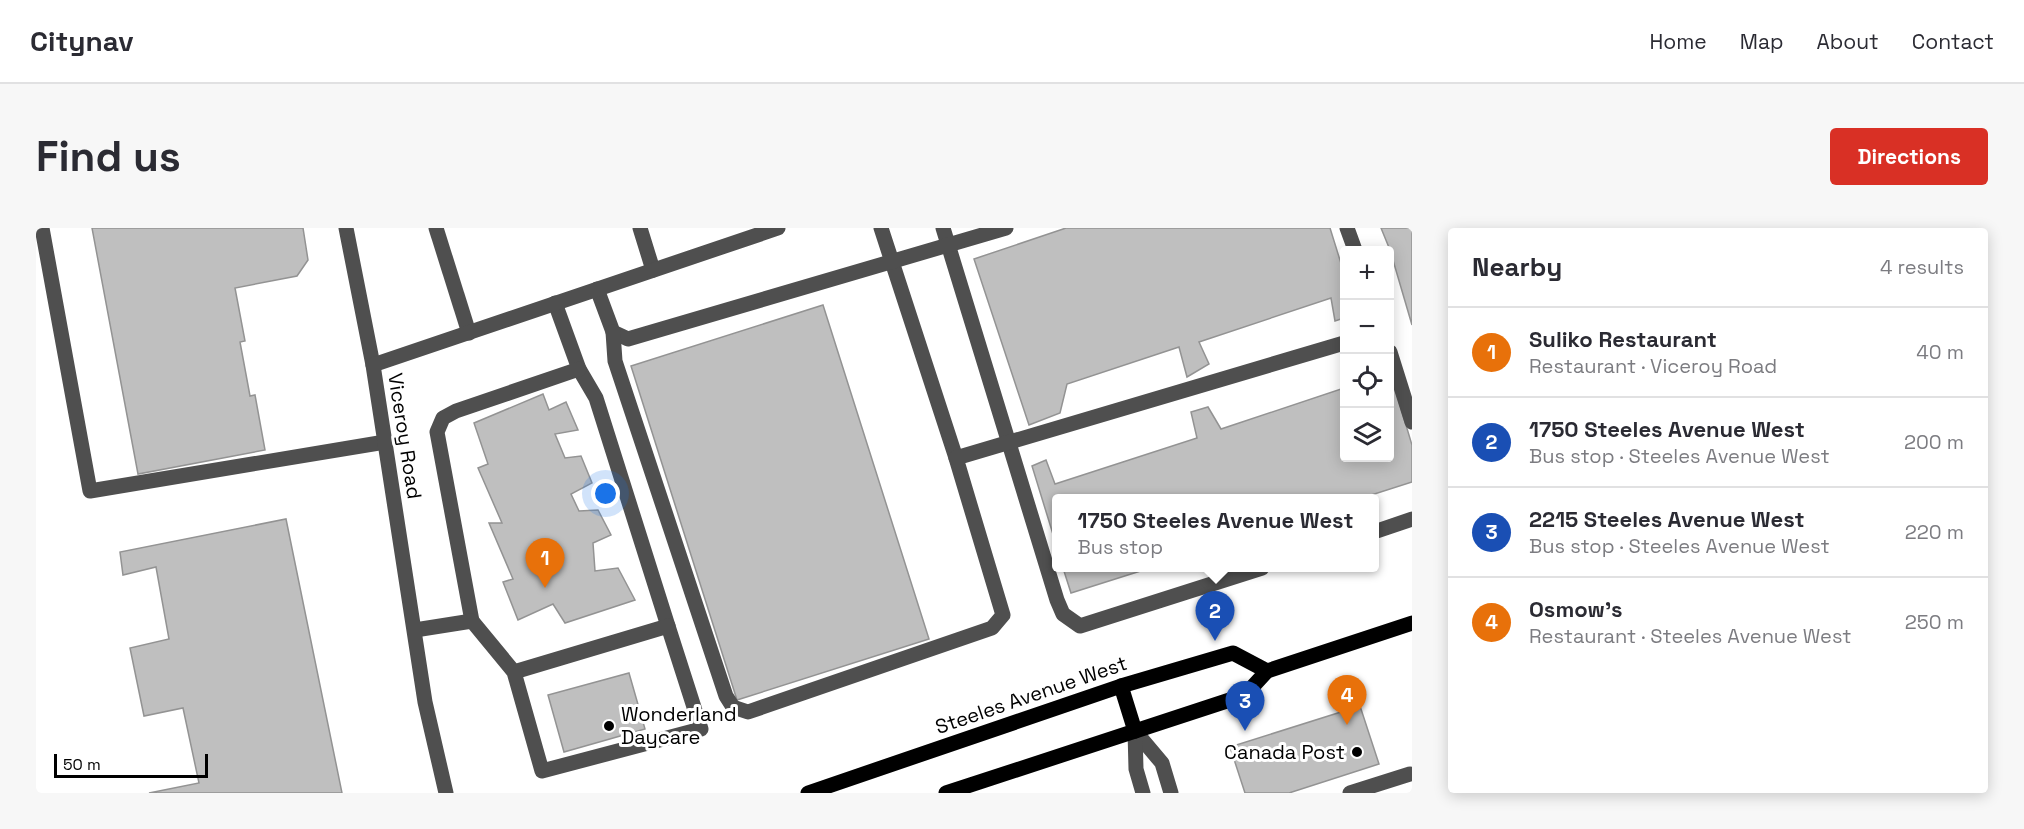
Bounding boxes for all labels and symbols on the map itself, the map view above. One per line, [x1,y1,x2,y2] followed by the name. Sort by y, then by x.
[382,371,428,501] street label: Viceroy Road
[591,479,620,508] your location
[526,538,564,588] pin: 1
[1196,592,1234,641] pin: 2
[932,650,1130,740] street label: Steeles Avenue West
[1328,676,1366,725] pin: 4
[1226,682,1264,731] pin: 3
[621,701,737,750] place label: Wonderland Daycare
[602,719,616,733] marker: Wonderland Daycare
[1224,739,1345,765] place label: Canada Post
[1350,745,1364,759] marker: Canada Post
[54,751,208,778] scale bar

